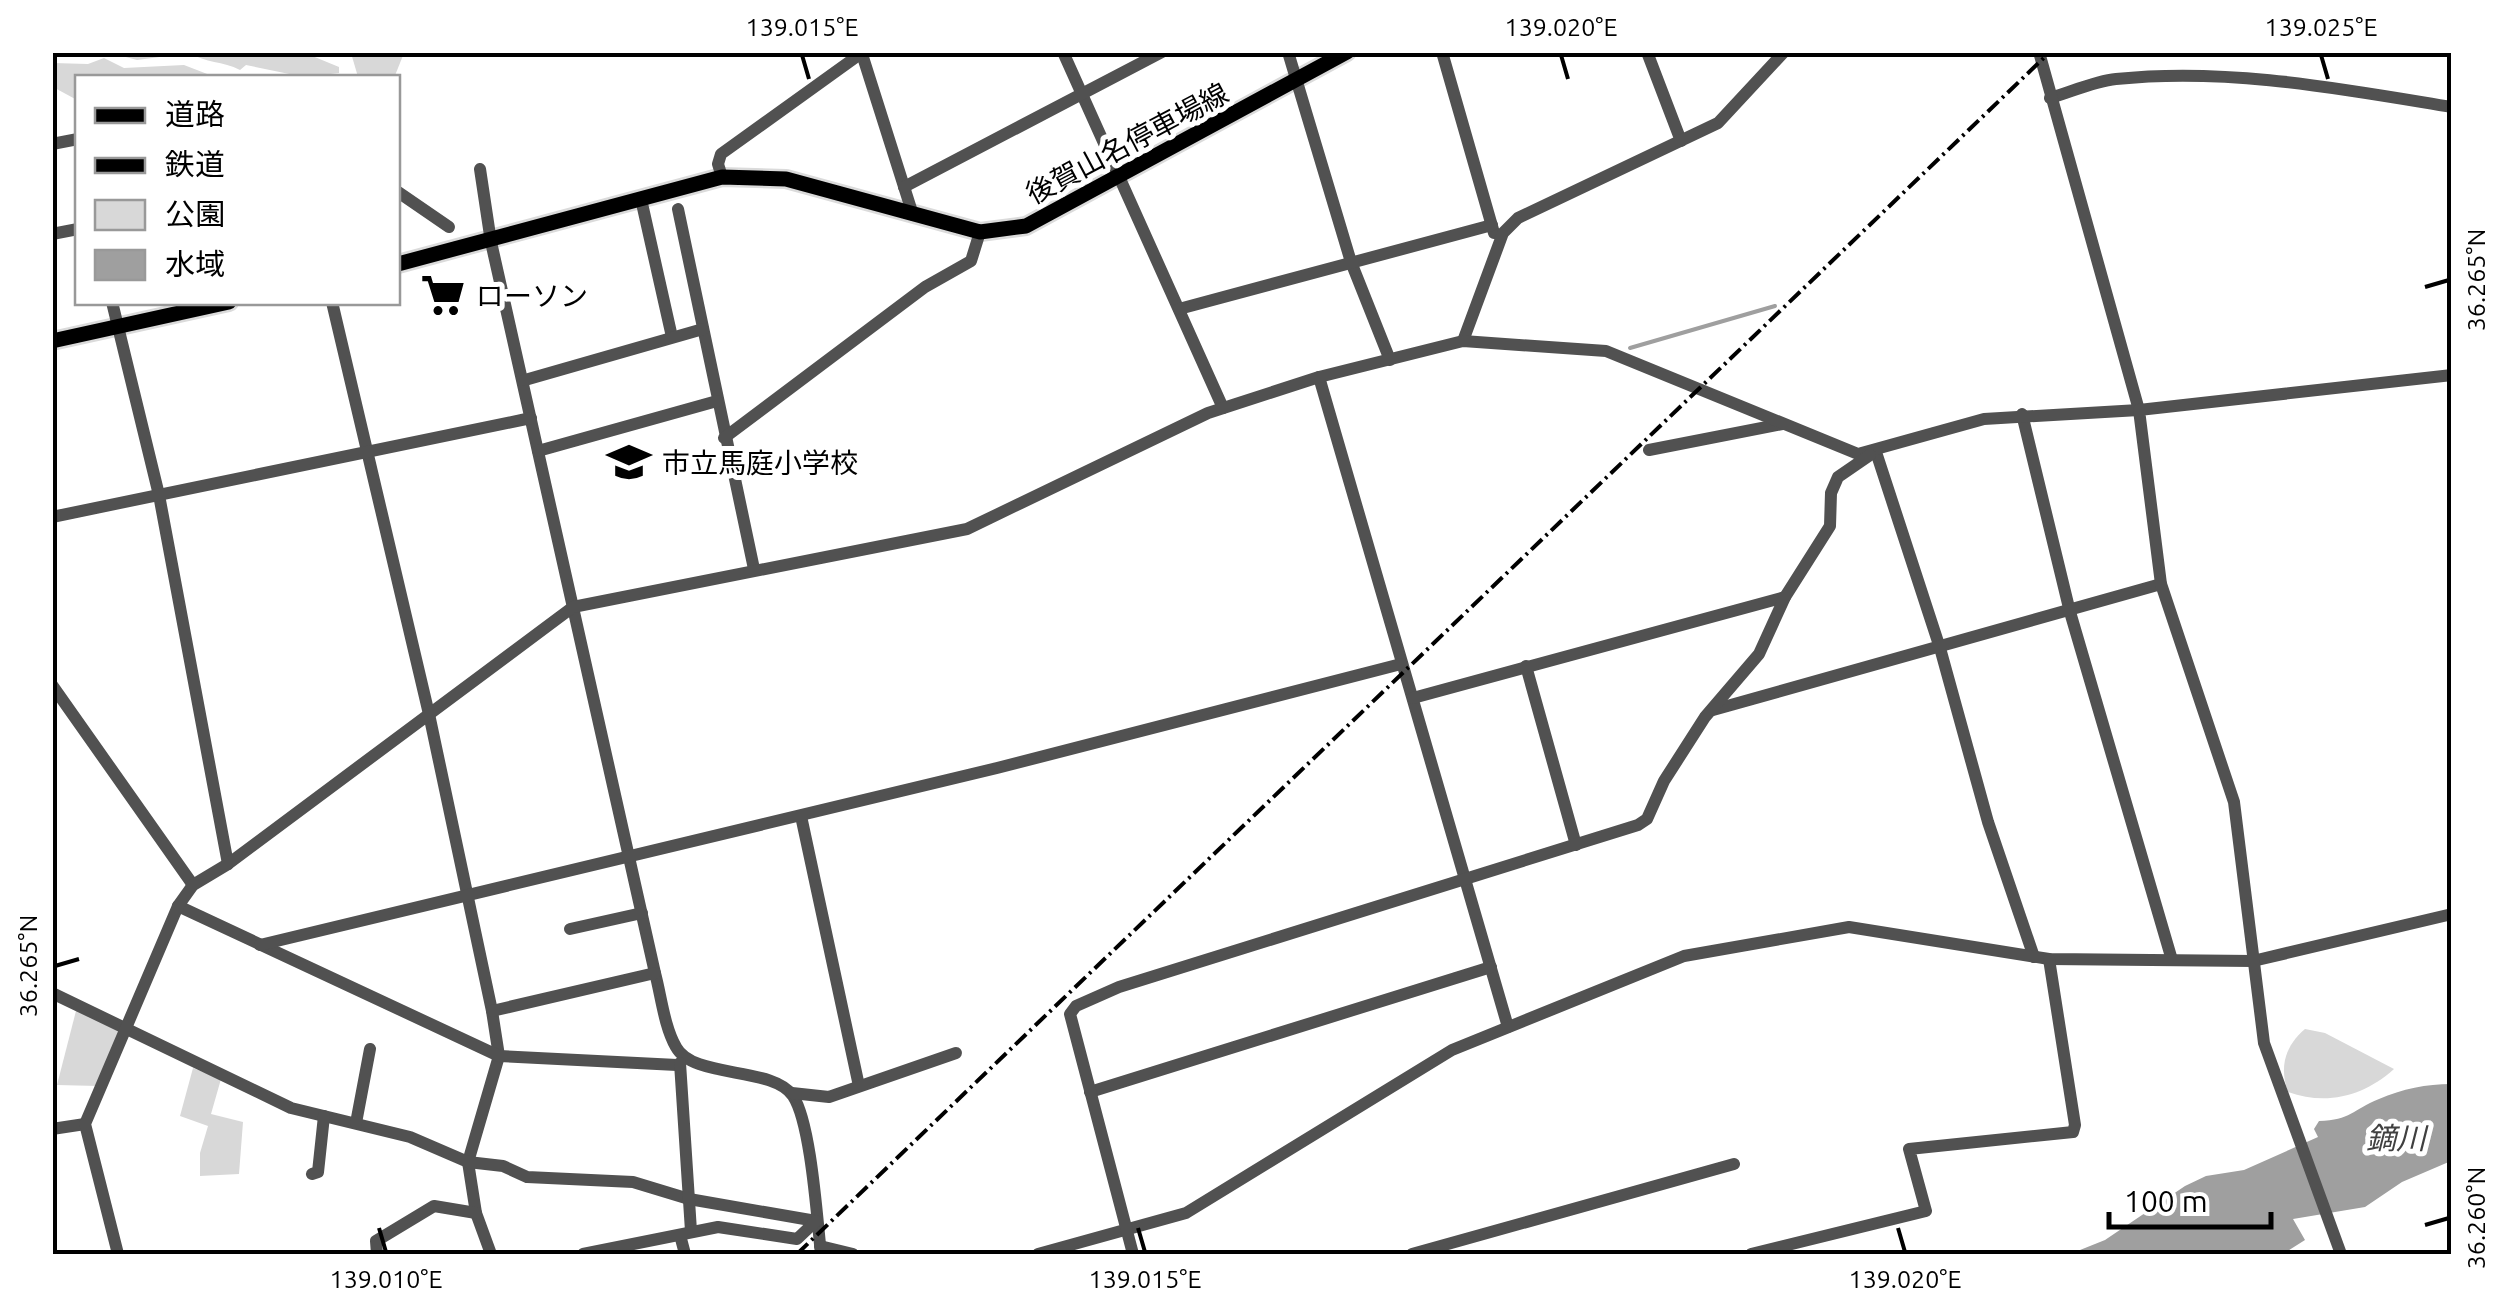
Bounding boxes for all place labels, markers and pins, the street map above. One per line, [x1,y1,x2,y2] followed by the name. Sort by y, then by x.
[419,271,467,319] supermarket icon: ローソン
[476,280,588,311] place label: ローソン
[605,438,653,486] school or university icon: 市立馬庭小学校
[662,447,858,478] place label: 市立馬庭小学校

